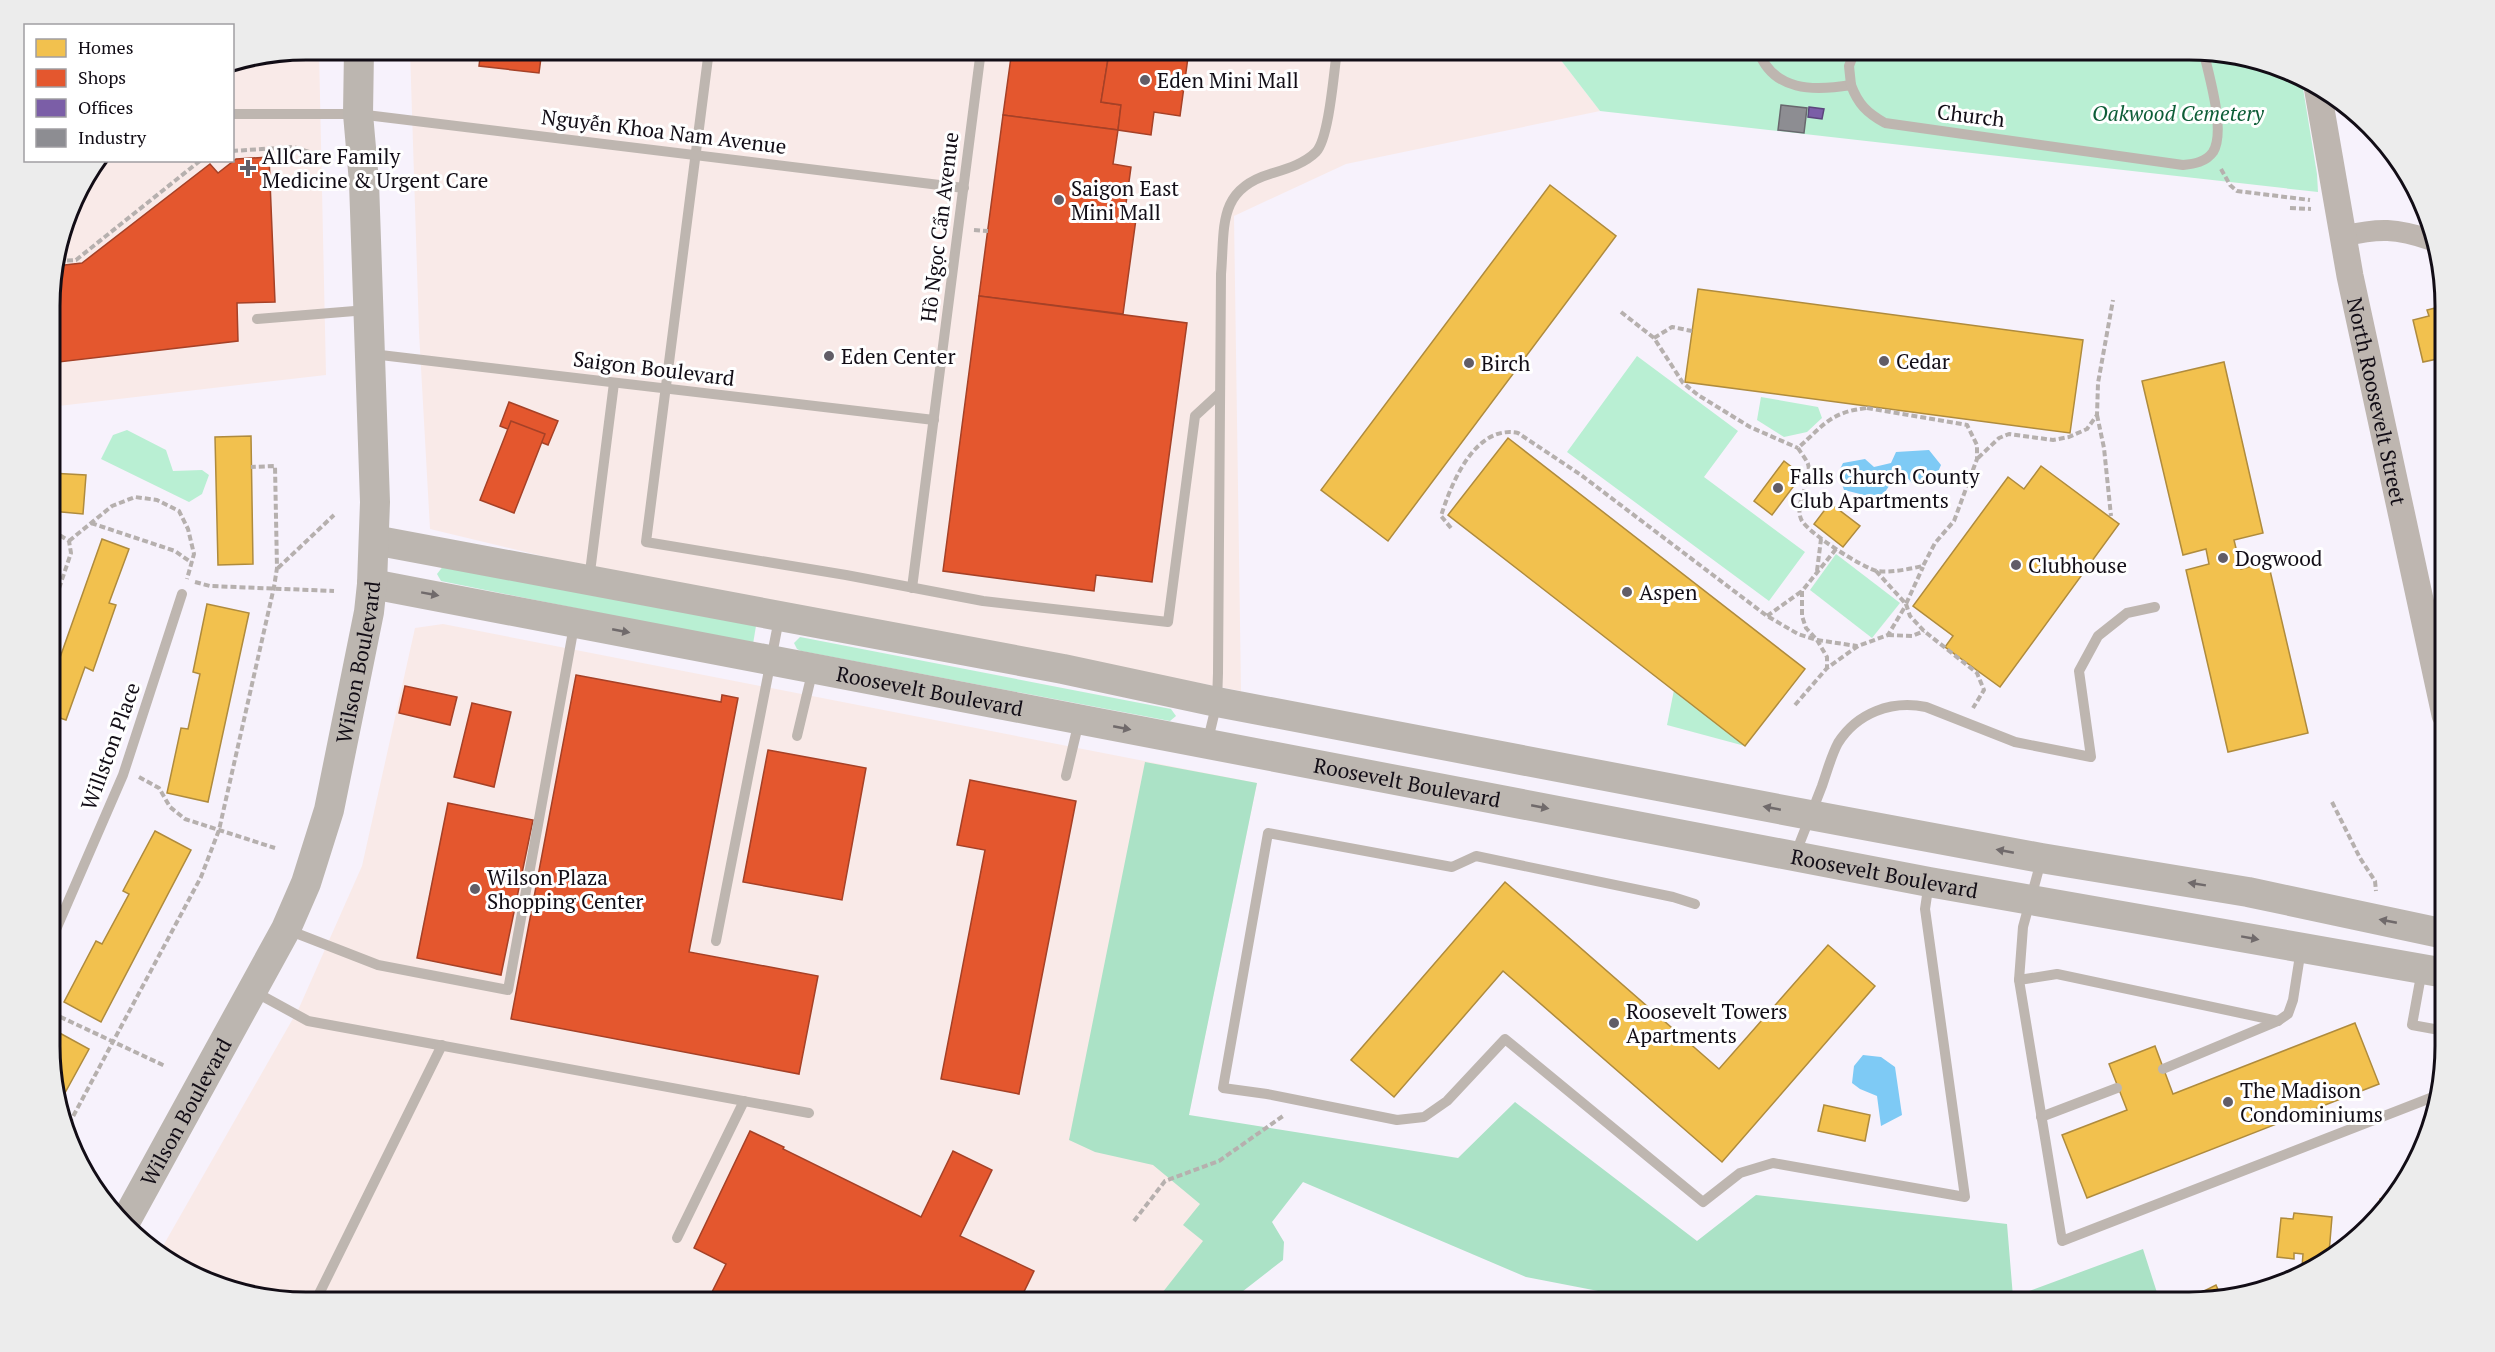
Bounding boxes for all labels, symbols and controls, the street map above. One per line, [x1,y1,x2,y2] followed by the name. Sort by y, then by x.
[24,24,234,162] legend
[78,35,133,59] text: Homes
[78,65,126,89] text: Shops
[1157,66,1299,94] place label: Eden Mini Mall
[1138,73,1152,87] marker: Eden Mini Mall
[78,95,133,119] text: Offices
[1936,97,2006,133] street label: Church
[2092,99,2264,127] park label: Oakwood Cemetery
[540,102,788,160] street label: Nguyễn Khoa Nam Avenue
[78,125,147,149] text: Industry
[913,130,965,324] street label: Hồ Ngọc Cẩn Avenue
[262,142,488,194] place label: AllCare Family Medicine & Urgent Care
[239,159,257,177] marker: AllCare Family Medicine & Urgent Care
[1071,174,1179,226] place label: Saigon East Mini Mall
[1052,193,1066,207] marker: Saigon East Mini Mall
[2341,295,2413,508] street label: North Roosevelt Street
[841,342,956,370] place label: Eden Center
[572,344,737,392] street label: Saigon Boulevard
[1896,347,1950,375] place label: Cedar
[822,349,836,363] marker: Eden Center
[1481,349,1530,377] place label: Birch
[1877,354,1891,368] marker: Cedar
[1462,356,1476,370] marker: Birch
[1790,462,1980,514] place label: Falls Church County Club Apartments
[1771,481,1785,495] marker: Falls Church County Club Apartments
[2235,544,2323,572] place label: Dogwood
[2028,551,2127,579] place label: Clubhouse
[2216,551,2230,565] marker: Dogwood
[2009,558,2023,572] marker: Clubhouse
[1639,578,1698,606] place label: Aspen
[329,579,386,746] street label: Wilson Boulevard
[1620,585,1634,599] marker: Aspen
[420,590,439,599] one-way arrow
[612,627,631,636] one-way arrow
[834,659,1026,722] street label: Roosevelt Boulevard
[74,678,146,814] street label: Willston Place
[1113,724,1132,733] one-way arrow
[1311,751,1503,814] street label: Roosevelt Boulevard
[1531,803,1550,812] one-way arrow
[1762,803,1781,812] one-way arrow
[1789,842,1981,904] street label: Roosevelt Boulevard
[1995,846,2014,855] one-way arrow
[487,863,643,915] place label: Wilson Plaza Shopping Center
[2187,879,2206,888] one-way arrow
[468,882,482,896] marker: Wilson Plaza Shopping Center
[2379,915,2398,925] one-way arrow
[2241,934,2260,943] one-way arrow
[1626,997,1787,1049] place label: Roosevelt Towers Apartments
[1607,1016,1621,1030] marker: Roosevelt Towers Apartments
[134,1033,238,1191] street label: Wilson Boulevard
[2240,1076,2383,1128] place label: The Madison Condominiums
[2221,1095,2235,1109] marker: The Madison Condominiums

